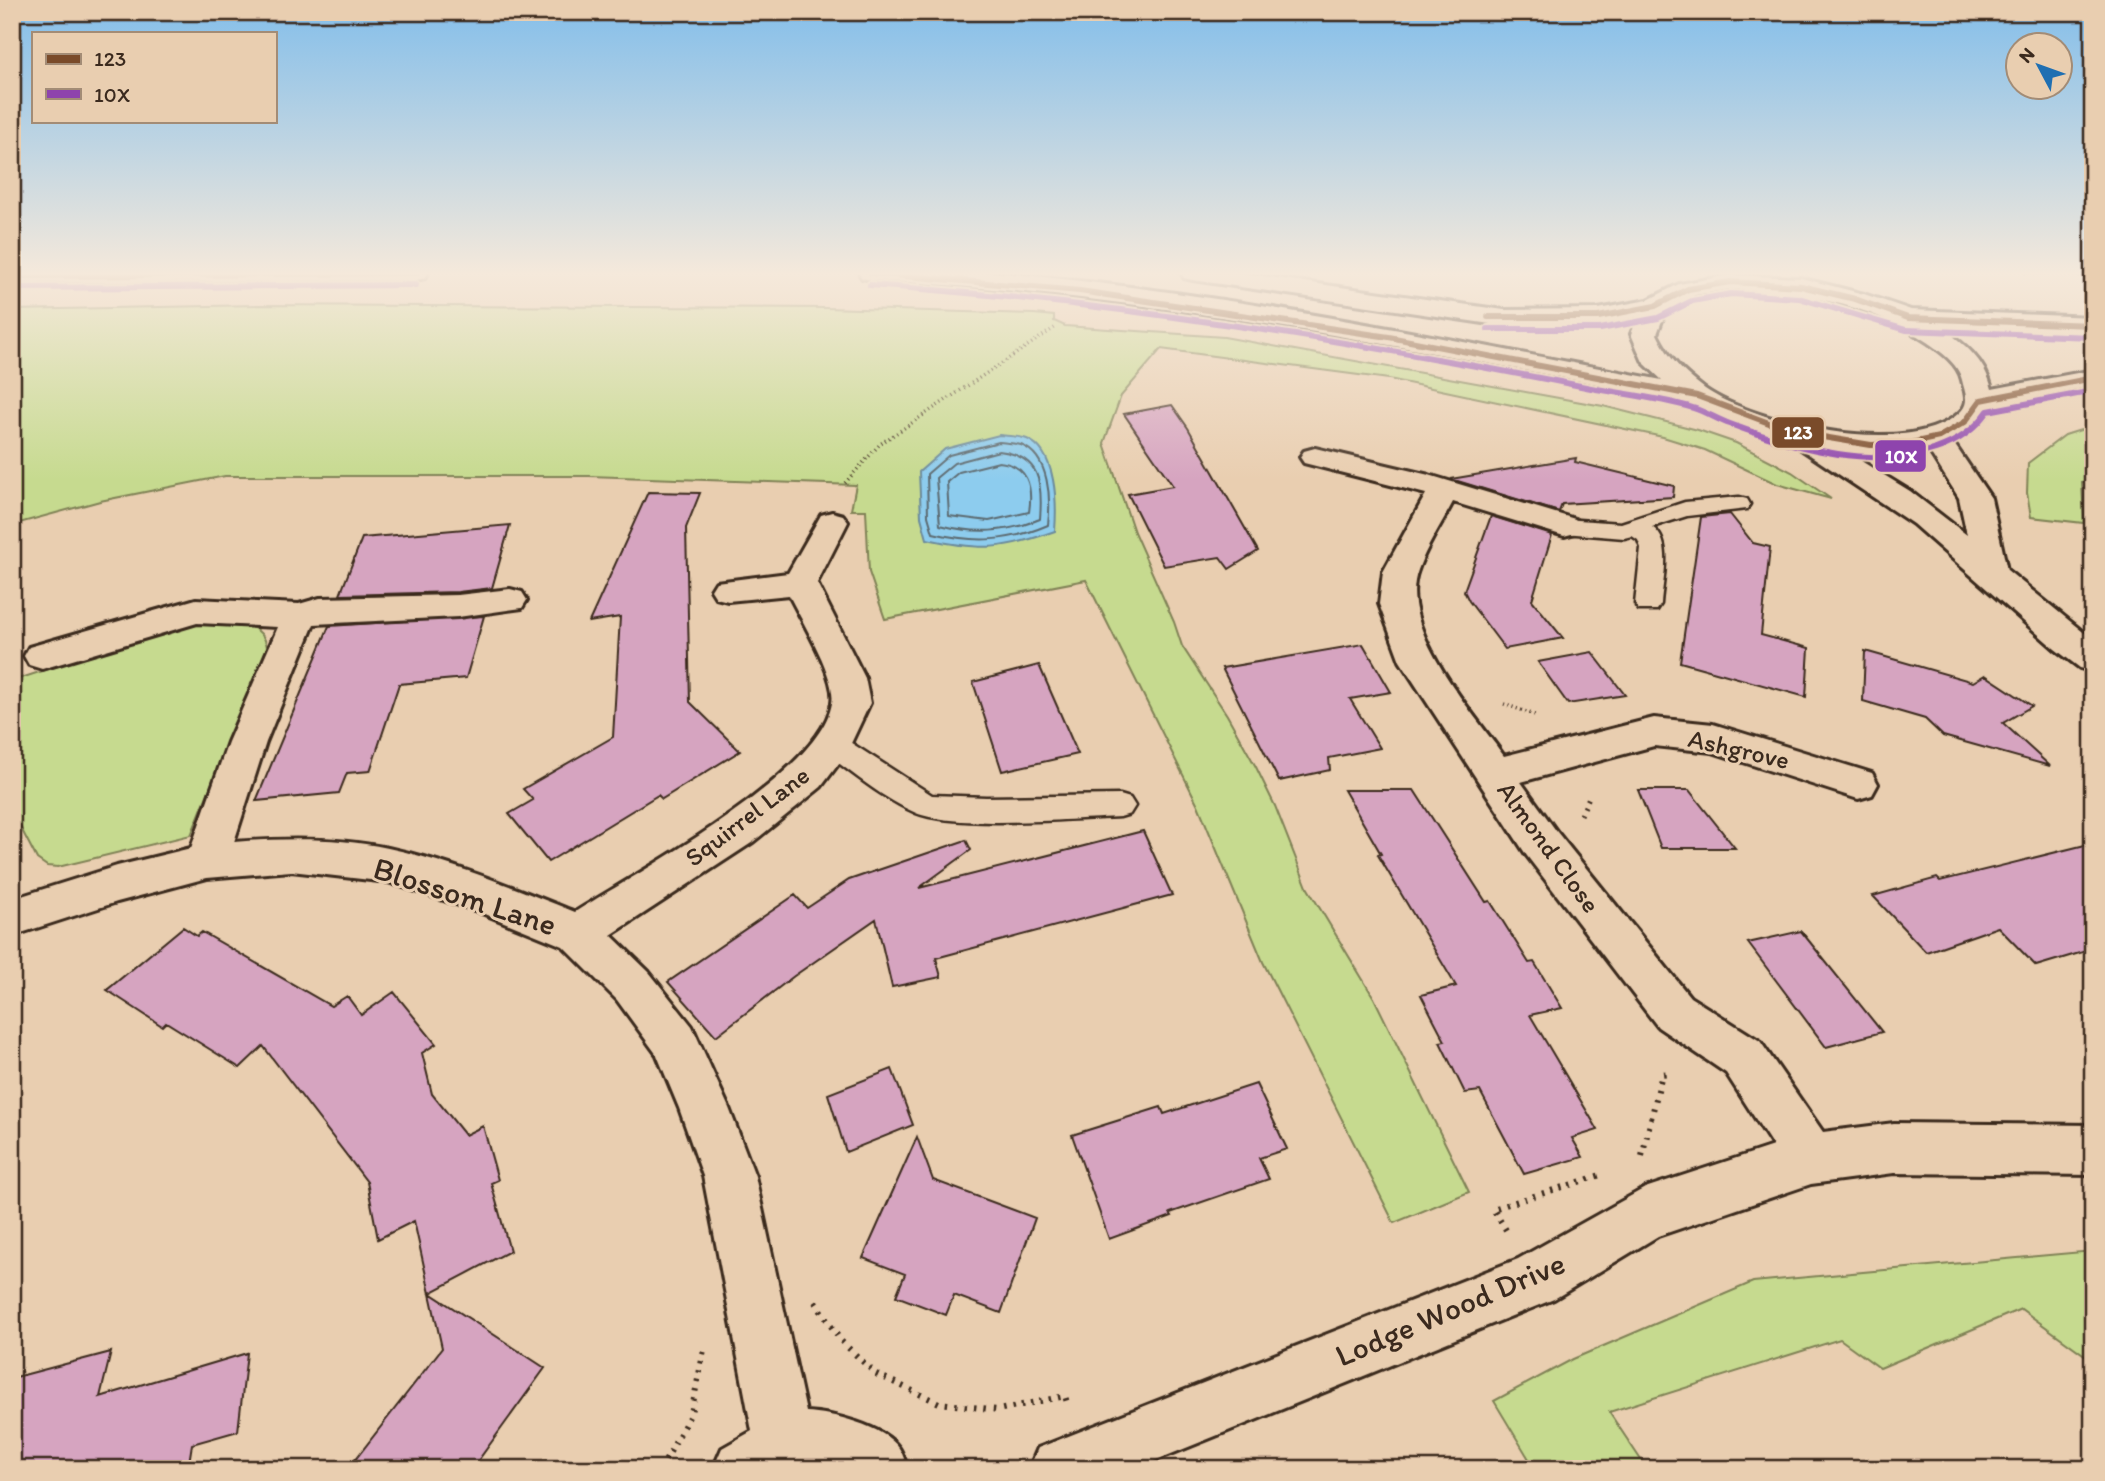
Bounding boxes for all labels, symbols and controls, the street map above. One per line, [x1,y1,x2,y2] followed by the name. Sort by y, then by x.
[32,32,276,122] legend
[2004,32,2074,102] north arrow
[2014,43,2039,68] text: N
[94,46,126,71] text: 123
[94,82,131,107] text: 10X
[1771,416,1825,449] line badge: 123
[1783,421,1813,444] text: 123
[1874,439,1927,473] line badge: 10X
[1885,445,1918,468] text: 10X
[1685,722,1793,776] street label: Ashgrove
[678,759,816,873] street label: Squirrel Lane
[1491,775,1607,919] street label: Almond Close
[369,849,561,943] street label: Blossom Lane
[1329,1243,1571,1375] street label: Lodge Wood Drive

